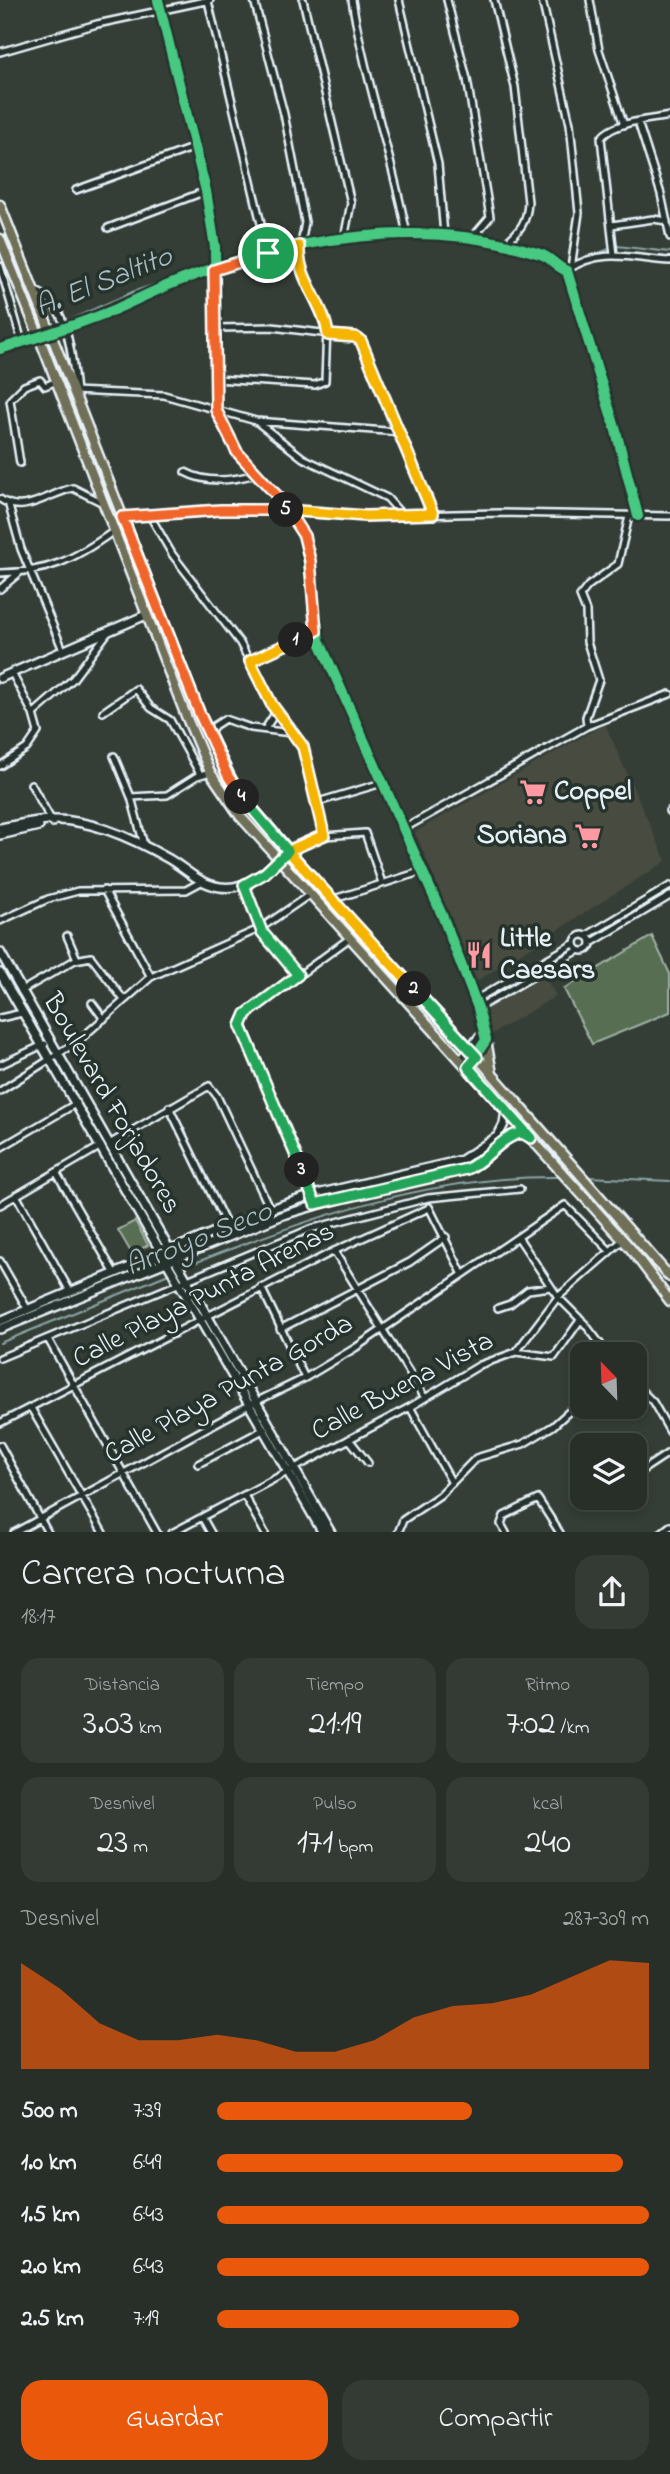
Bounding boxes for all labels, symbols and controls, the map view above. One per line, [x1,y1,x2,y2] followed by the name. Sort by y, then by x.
[238,223,298,283] pin
[249,234,287,272] icon: arrive
[29,235,181,330] water label: A. El Saltito
[268,492,304,528] pin: 5
[280,496,291,523] text: 5
[278,622,314,658] pin: 1
[292,626,299,653] text: 1
[554,772,632,813] place label: Coppel
[518,777,548,807] supermarket icon: Coppel
[224,780,260,814] pin: 4
[238,783,245,810] text: 4
[477,816,567,857] place label: Soriana
[573,821,603,851] supermarket icon: Soriana
[500,919,595,992] place label: Little Caesars
[464,940,494,970] restaurant icon: Little Caesars
[396,972,432,1006] pin: 2
[409,975,418,1002] text: 2
[30,985,191,1222] street label: Boulevard Forjadores
[284,1152,320,1188] pin: 3
[298,1156,305,1183] text: 3
[119,1190,280,1289] water label: Arroyo Seco
[66,1212,342,1380] street label: Calle Playa Punta Arenas
[97,1304,361,1476] street label: Calle Playa Punta Gorda
[305,1322,501,1452] street label: Calle Buena Vista
[570,1342,648,1419] north arrow
[570,1342,647,1510] map controls
[570,1433,647,1510] button: layers
[21,1547,286,1603] text: Carrera nocturna
[575,1555,649,1629] button: share
[21,1601,56,1634] text: 18:17
[85,1672,160,1699] text: Distancia
[306,1672,364,1699] text: Tiempo
[525,1672,570,1699] text: Ritmo
[83,1699,134,1750] text: 3.03
[308,1699,362,1750] text: 21:19
[506,1699,556,1750] text: 7:02
[134,1715,162,1742] text: km
[556,1715,589,1742] text: /km
[90,1791,155,1818] text: Desnivel
[313,1791,357,1818] text: Pulso
[533,1791,563,1818] text: kcal
[97,1818,129,1869] text: 23
[297,1818,333,1869] text: 171
[524,1818,571,1869] text: 240
[129,1834,148,1861] text: m
[333,1834,373,1861] text: bpm
[21,1903,99,1936] text: Desnivel
[563,1903,649,1936] text: 287–309 m
[21,2095,78,2128] text: 500 m
[133,2095,161,2128] text: 7:39
[21,2147,77,2180] text: 1.0 km
[133,2147,161,2180] text: 6:49
[21,2199,80,2232] text: 1.5 km
[133,2199,164,2232] text: 6:43
[21,2251,81,2284] text: 2.0 km
[133,2251,164,2284] text: 6:43
[21,2303,84,2336] text: 2.5 km
[133,2303,159,2336] text: 7:19
[21,2380,328,2460] button: Guardar
[342,2380,649,2460] button: Compartir

